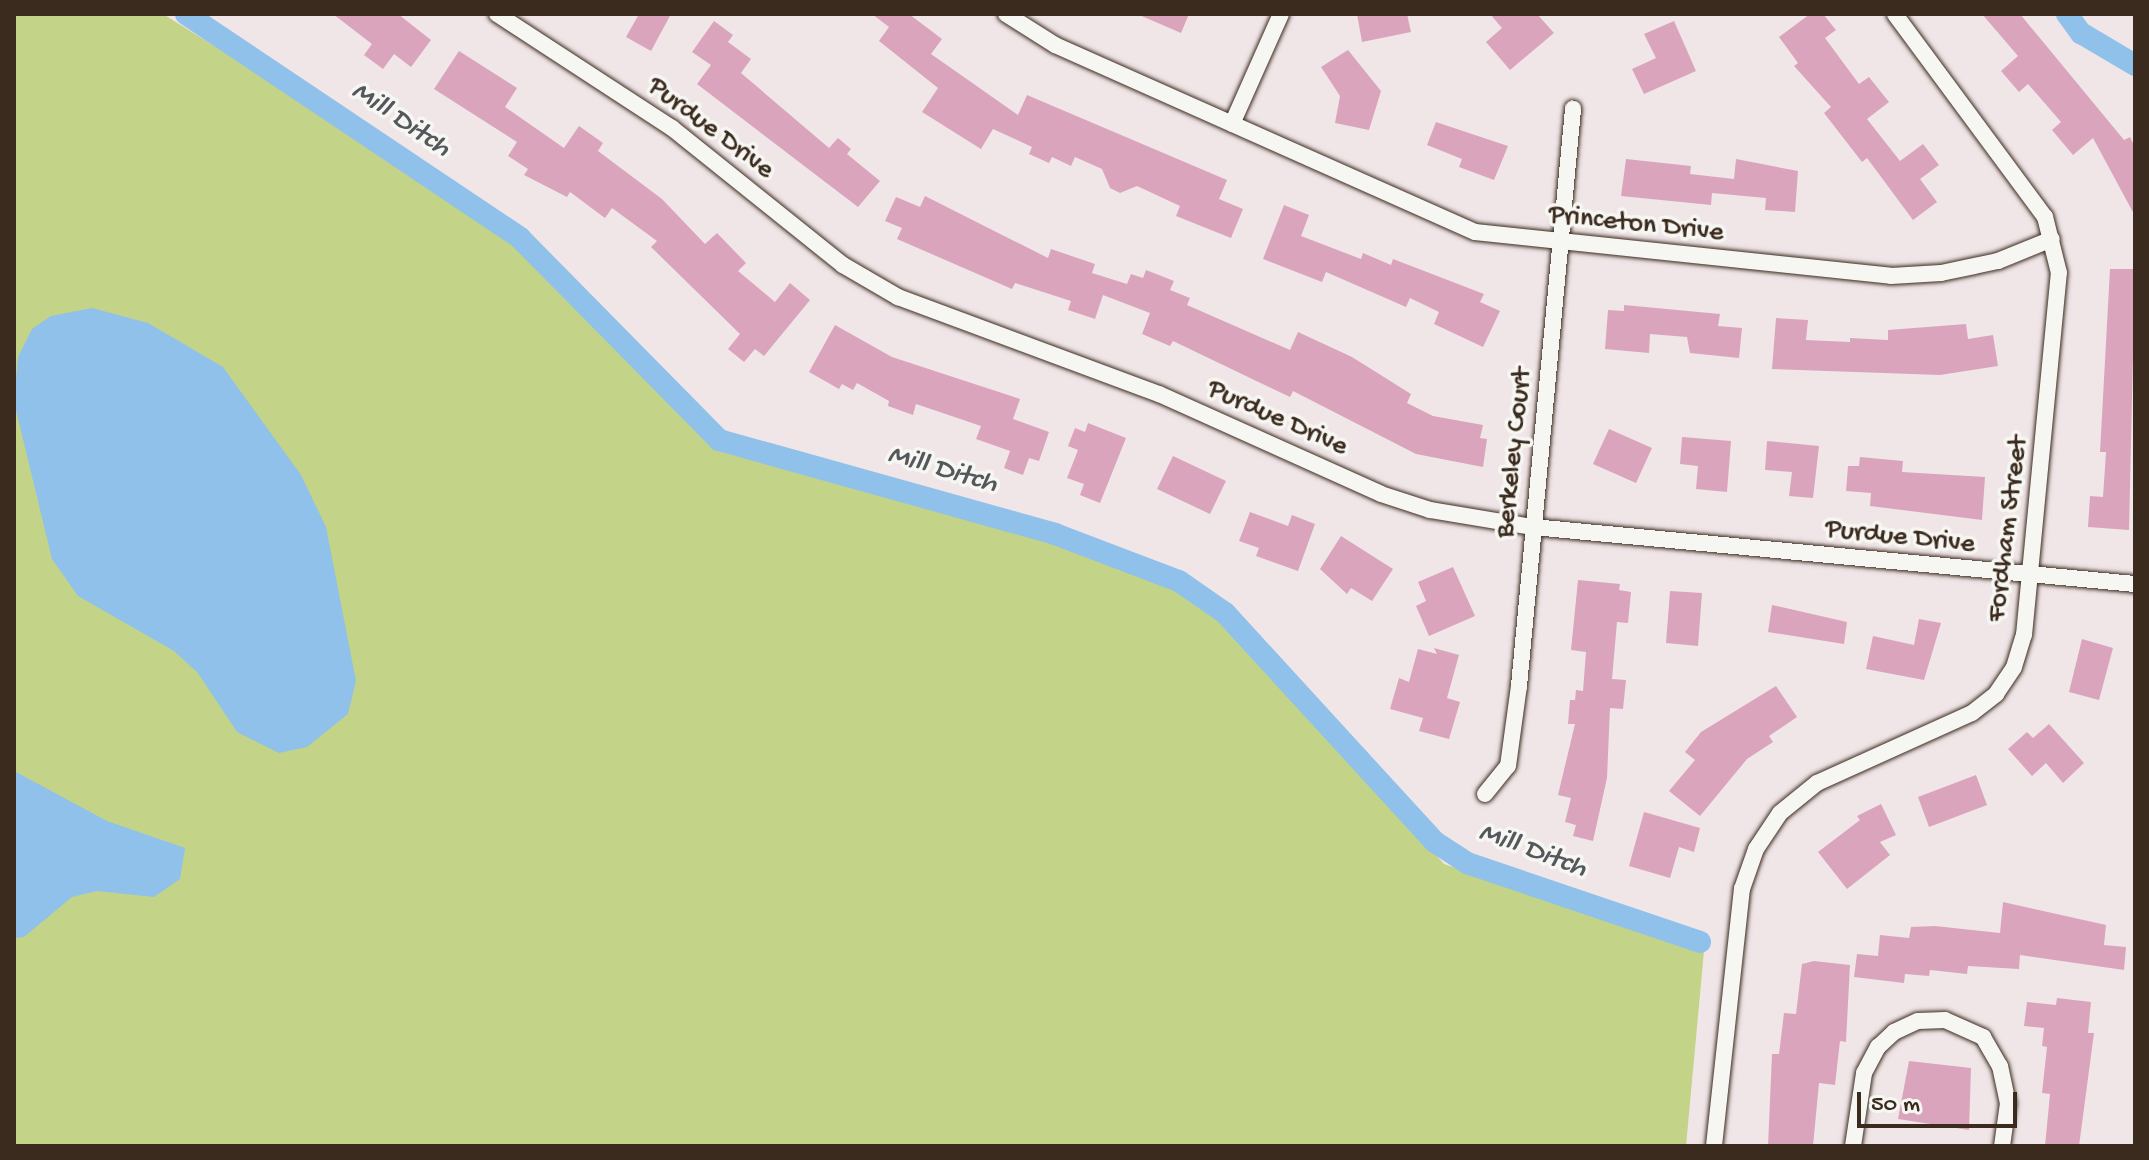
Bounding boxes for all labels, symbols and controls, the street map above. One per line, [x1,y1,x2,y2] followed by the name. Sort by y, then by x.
[640,70,780,188] street label: Purdue Drive
[343,75,457,167] water label: Mill Ditch
[1547,199,1725,251] street label: Princeton Drive
[1489,366,1541,540] street label: Berkeley Court
[1202,373,1352,465] street label: Purdue Drive
[1981,434,2037,624] street label: Fordham Street
[883,438,1001,504] water label: Mill Ditch
[1824,513,1976,563] street label: Purdue Drive
[1473,816,1591,888] water label: Mill Ditch
[1861,1076,2021,1126] scale bar
[1871,1091,1920,1120] text: 50 m

